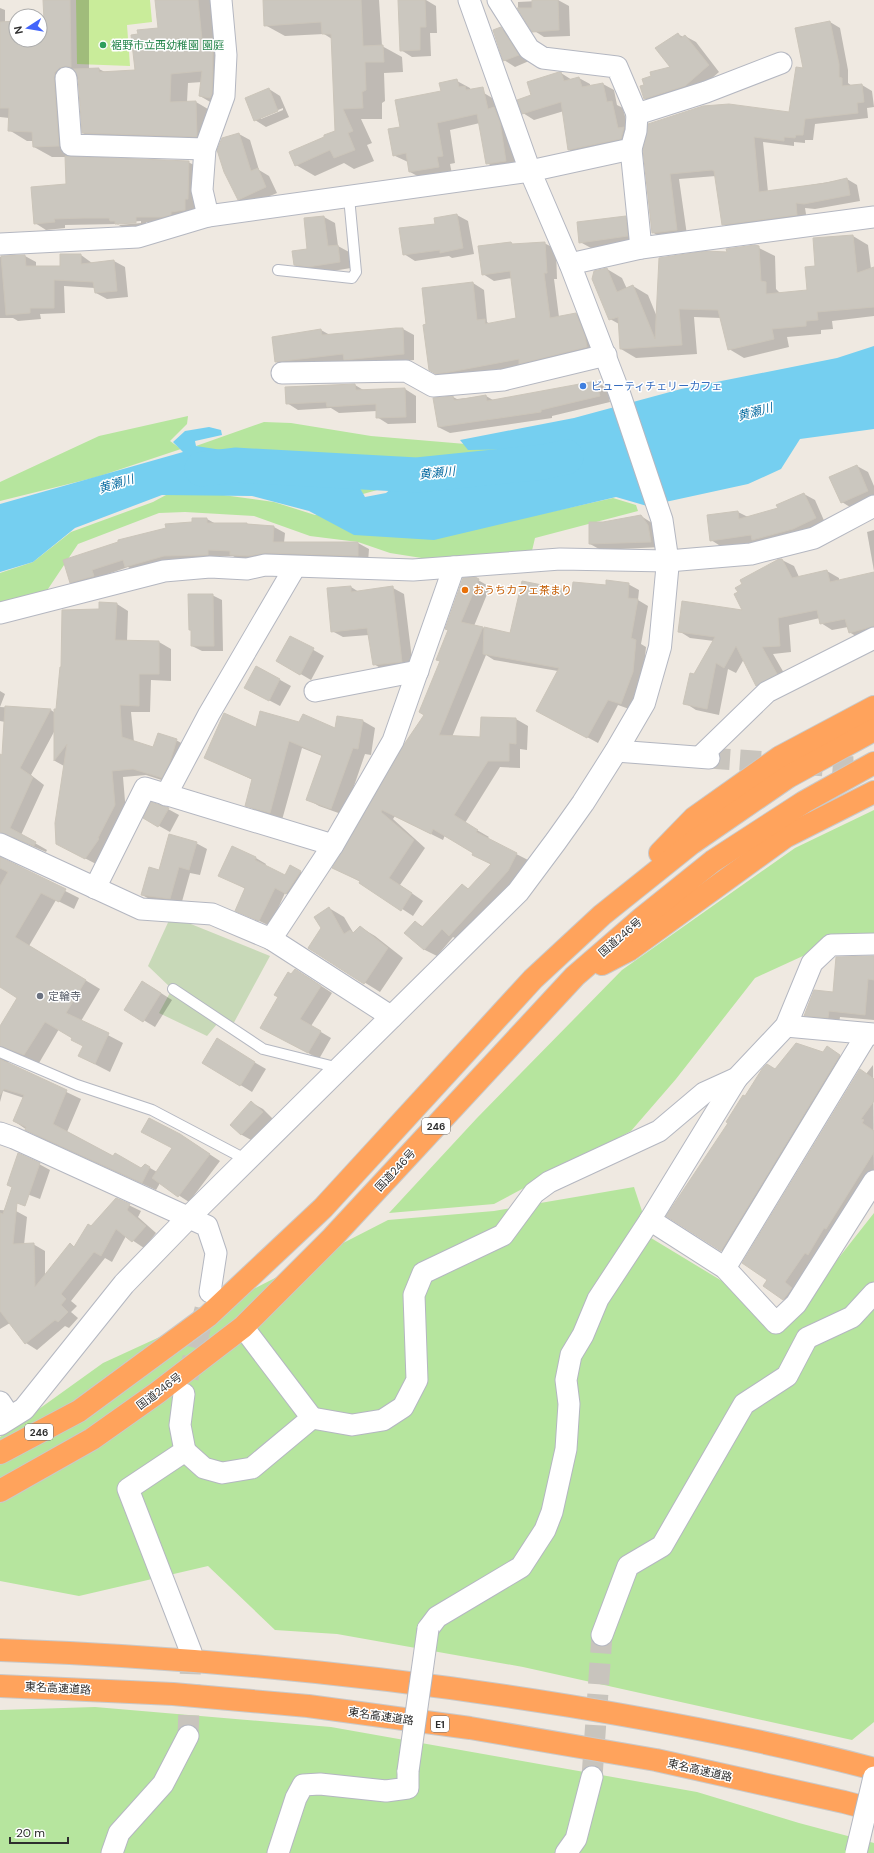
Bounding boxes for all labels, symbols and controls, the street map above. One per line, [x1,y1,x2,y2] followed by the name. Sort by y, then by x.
[8,8,48,48] north arrow
[11,25,26,35] text: N
[111,38,224,52] place label: 裾野市立西幼稚園 園庭
[98,40,108,50] marker: 裾野市立西幼稚園 園庭
[591,379,722,393] place label: ビューティチェリーカフェ
[578,381,588,391] marker: ビューティチェリーカフェ
[736,399,776,424] water label: 黄瀬川
[418,463,458,483] water label: 黄瀬川
[96,471,137,497] water label: 黄瀬川
[473,583,572,597] place label: おうちカフェ茶まり
[460,585,470,595] marker: おうちカフェ茶まり
[596,914,644,960] street label: 国道246号
[48,989,81,1003] place label: 定輪寺
[35,991,45,1001] marker: 定輪寺
[422,1118,450,1134] road number: 246
[372,1146,418,1194] street label: 国道246号
[134,1370,184,1412] street label: 国道246号
[25,1424,53,1440] road number: 246
[25,1679,91,1697] street label: 東名高速道路
[347,1704,415,1728] street label: 東名高速道路
[431,1716,449,1732] road number: E1
[666,1756,734,1784] street label: 東名高速道路
[10,1819,68,1845] scale bar
[16,1825,45,1841] text: 20 m

